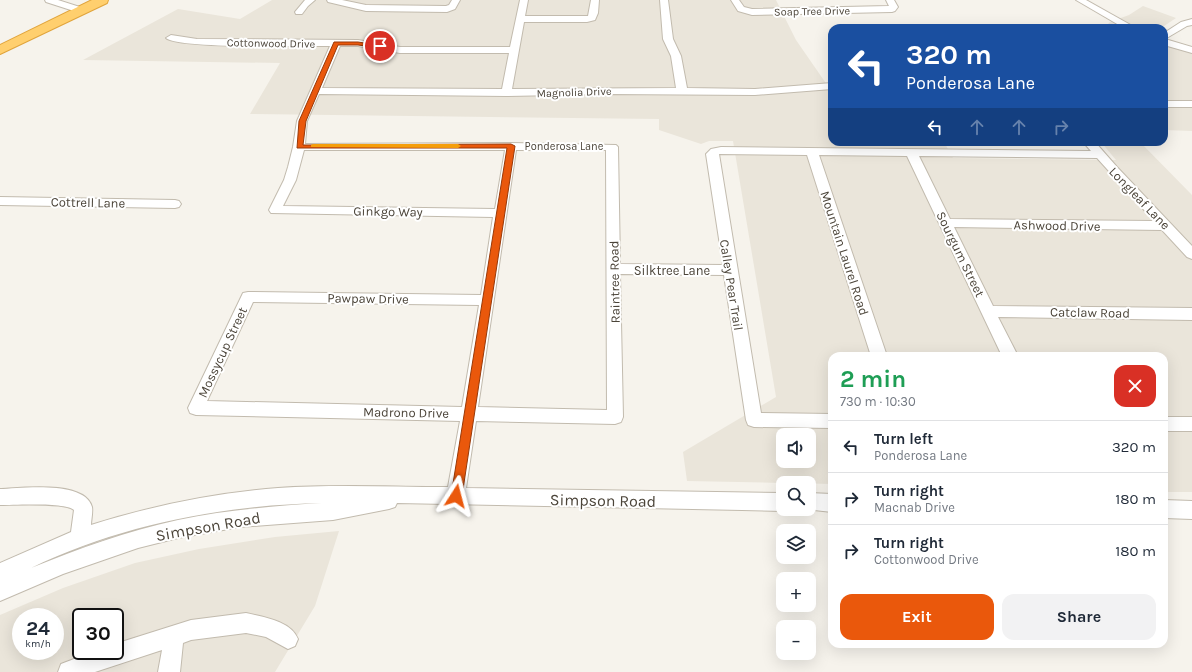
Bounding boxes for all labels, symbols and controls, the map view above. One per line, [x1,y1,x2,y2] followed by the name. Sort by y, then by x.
[774,4,850,19] street label: Soap Tree Drive
[363,29,397,63] pin
[369,35,391,57] icon: arrive
[227,36,316,51] street label: Cottonwood Drive
[906,38,992,71] text: 320 m
[840,40,892,92] icon: left
[906,72,1035,94] text: Ponderosa Lane
[536,85,612,100] street label: Magnolia Drive
[924,116,946,138] icon: left
[966,116,988,138] icon: ahead
[1008,116,1030,138] icon: ahead
[1050,116,1072,138] icon: right
[525,140,604,153] street label: Ponderosa Lane
[1106,164,1173,233] street label: Longleaf Lane
[817,189,872,317] street label: Mountain Laurel Road
[51,194,126,211] street label: Cottrell Lane
[353,203,423,220] street label: Ginkgo Way
[933,209,988,300] street label: Sourgum Street
[1013,217,1101,234] street label: Ashwood Drive
[717,238,746,332] street label: Calley Pear Trail
[606,240,623,324] street label: Raintree Road
[634,263,711,278] street label: Silktree Lane
[327,290,409,307] street label: Pawpaw Drive
[195,304,250,400] street label: Mossycup Street
[1050,304,1130,321] street label: Catclaw Road
[840,365,906,393] text: 2 min
[1114,365,1156,407] button: close
[840,394,916,409] text: 730 m · 10:30
[363,404,449,421] street label: Madrono Drive
[776,428,816,660] map controls
[776,428,816,468] button: sound
[874,430,933,448] text: Turn left
[840,436,862,458] icon: left
[1112,438,1156,456] text: 320 m
[874,448,967,463] text: Ponderosa Lane
[435,475,477,517] position arrow
[776,476,816,516] button: search
[874,482,944,500] text: Turn right
[840,488,862,510] icon: right
[550,490,656,511] street label: Simpson Road
[1115,490,1156,508] text: 180 m
[874,500,955,515] text: Macnab Drive
[154,508,262,545] street label: Simpson Road
[776,524,816,564] button: layers
[874,534,944,552] text: Turn right
[840,540,862,562] icon: right
[1115,542,1156,560] text: 180 m
[874,552,979,567] text: Cottonwood Drive
[776,572,816,612] button: +
[840,594,994,640] button: Exit
[1002,594,1156,640] button: Share
[72,608,124,660] speed limit sign: 30
[26,617,50,640] text: 24
[776,620,816,660] button: −
[25,638,51,650] text: km/h

